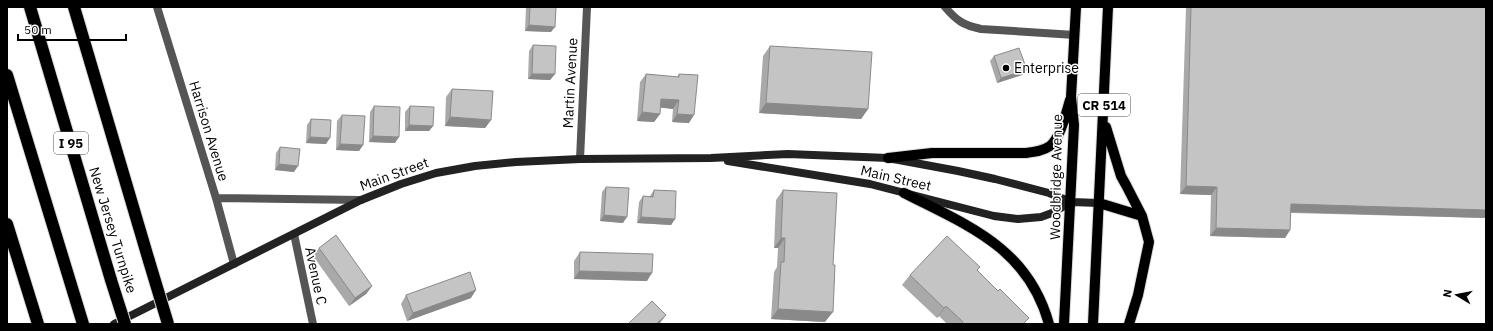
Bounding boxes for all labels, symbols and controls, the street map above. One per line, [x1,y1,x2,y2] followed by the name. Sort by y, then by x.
[18,16,126,42] scale bar
[24,22,52,37] text: 50 m
[559,37,581,129] street label: Martin Avenue
[1014,59,1079,77] place label: Enterprise
[1001,63,1011,73] marker: Enterprise
[185,79,233,184] street label: Harrison Avenue
[1078,94,1130,116] road number: CR 514
[1046,114,1066,240] street label: Woodbridge Avenue
[54,132,88,154] road number: I 95
[357,153,431,195] street label: Main Street
[859,161,933,195] street label: Main Street
[85,165,141,296] street label: New Jersey Turnpike
[301,245,331,307] street label: Avenue C
[1437,275,1477,315] north arrow
[1440,288,1455,298] text: N

